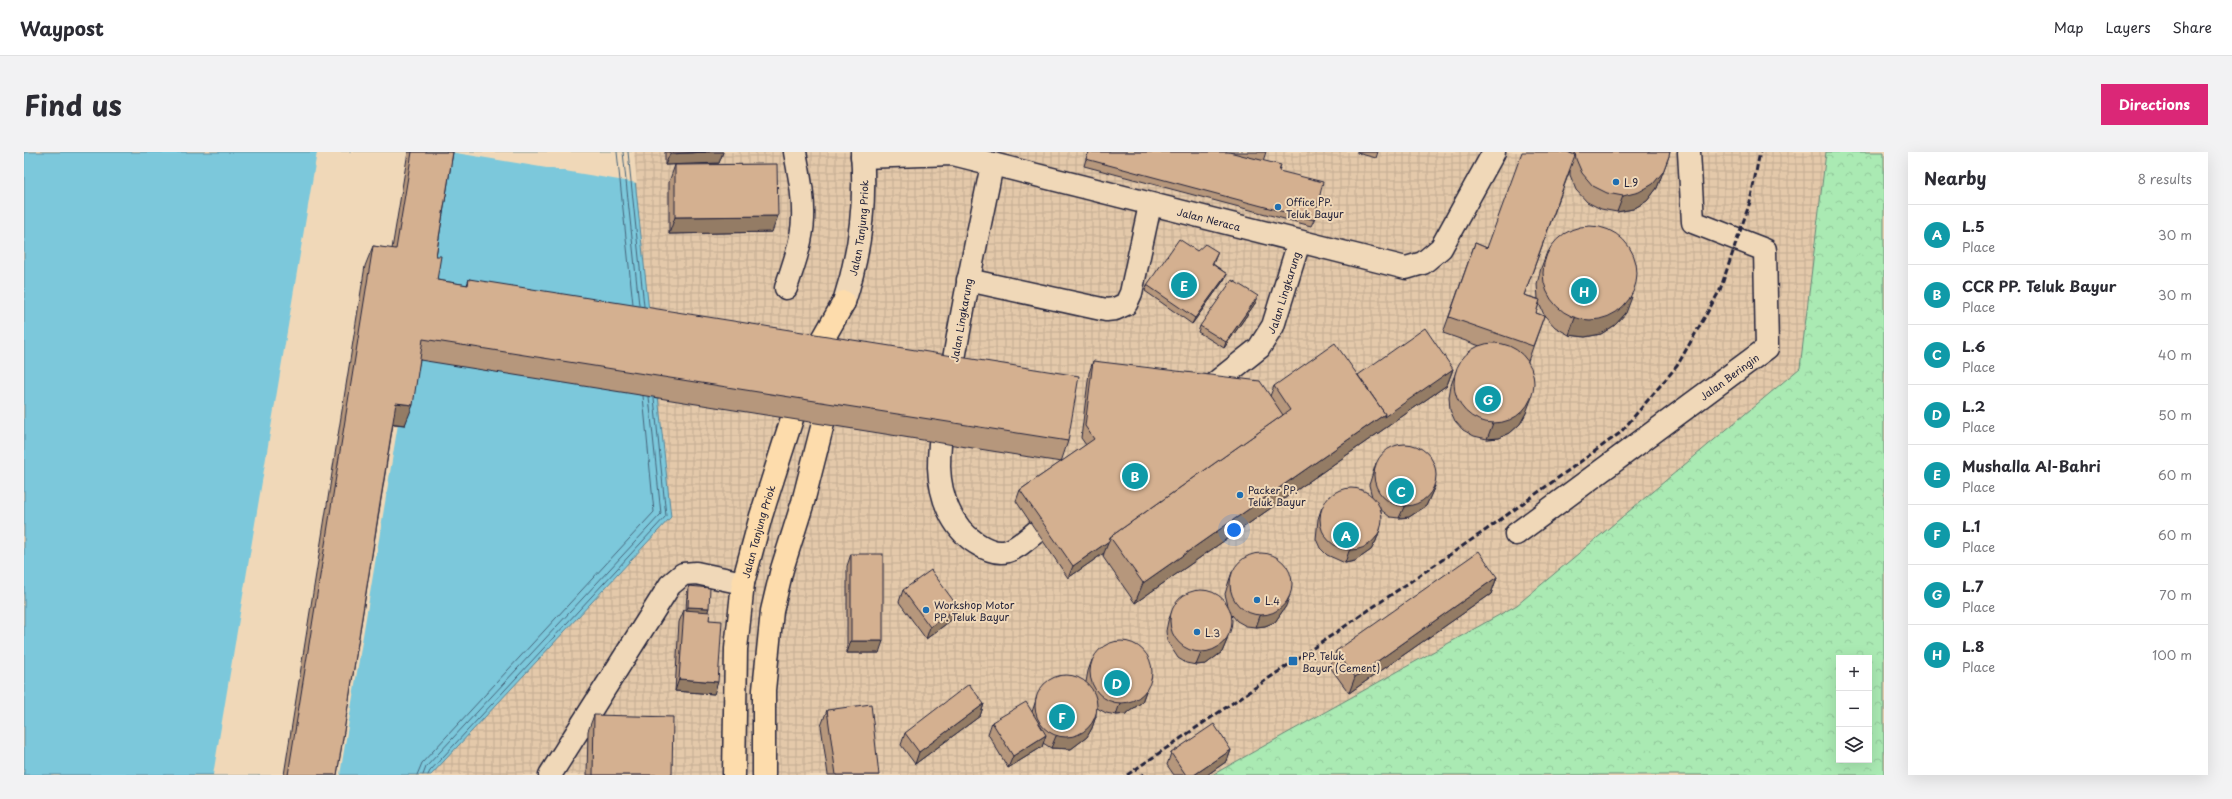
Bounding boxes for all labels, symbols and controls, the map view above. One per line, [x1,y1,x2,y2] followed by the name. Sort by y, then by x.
[20,14,104,42] text: Waypost
[2054,17,2084,38] text: Map
[2106,17,2151,38] text: Layers
[2173,17,2212,38] text: Share
[24,83,122,126] text: Find us
[2101,84,2208,125] button: Directions
[1924,165,1986,191] text: Nearby
[2138,169,2192,188] text: 8 results
[1624,175,1638,190] place label: L.9
[1611,177,1621,187] marker: L.9
[844,179,871,277] street label: Jalan Tanjung Priok
[1286,194,1344,221] place label: Office PP. Teluk Bayur
[1273,202,1283,212] marker: Office PP. Teluk Bayur
[1176,203,1243,234] street label: Jalan Neraca
[1962,214,1985,237] text: L.5
[1932,225,1942,244] text: A
[2158,225,2192,244] text: 30 m
[1962,237,1995,256] text: Place
[1263,249,1303,336] street label: Jalan Lingkarung
[1171,270,1197,300] pin: E
[1962,274,2116,297] text: CCR PP. Teluk Bayur
[1571,276,1597,306] pin: H
[946,277,976,363] street label: Jalan Lingkarung
[1933,285,1941,304] text: B
[2158,285,2192,304] text: 30 m
[1962,297,1995,316] text: Place
[1962,334,1985,357] text: L.6
[1932,345,1942,364] text: C
[2158,345,2192,364] text: 40 m
[1696,349,1762,403] street label: Jalan Beringin
[1962,357,1995,376] text: Place
[1475,384,1501,414] pin: G
[1962,394,1985,417] text: L.2
[1932,405,1942,424] text: D
[2158,405,2192,424] text: 50 m
[1962,417,1995,436] text: Place
[1962,454,2101,477] text: Mushalla Al-Bahri
[1122,461,1148,491] pin: B
[1933,465,1941,484] text: E
[2158,465,2192,484] text: 60 m
[1388,476,1414,506] pin: C
[1962,477,1995,496] text: Place
[737,482,778,580] street label: Jalan Tanjung Priok
[1248,482,1306,509] place label: Packer PP. Teluk Bayur
[1235,490,1245,500] marker: Packer PP. Teluk Bayur
[1962,514,1980,537] text: L.1
[1224,520,1244,540] your location
[1333,520,1359,550] pin: A
[1933,525,1941,544] text: F
[2158,525,2192,544] text: 60 m
[1962,537,1995,556] text: Place
[1962,574,1983,597] text: L.7
[1932,585,1942,604] text: G
[2159,585,2192,604] text: 70 m
[1265,593,1280,608] place label: L.4
[1252,595,1262,605] marker: L.4
[934,597,1015,624] place label: Workshop Motor PP. Teluk Bayur
[1962,597,1995,616] text: Place
[921,605,931,615] marker: Workshop Motor PP. Teluk Bayur
[1205,625,1220,640] place label: L.3
[1192,627,1202,637] marker: L.3
[1962,634,1984,657] text: L.8
[1932,645,1942,664] text: H
[2152,645,2192,664] text: 100 m
[1302,648,1380,675] place label: PP. Teluk Bayur (Cement)
[1287,655,1299,667] marker: PP. Teluk Bayur (Cement)
[1836,655,1872,763] map controls
[1836,655,1872,691] button: +
[1962,657,1995,676] text: Place
[1104,668,1130,698] pin: D
[1836,691,1872,727] button: −
[1049,702,1075,732] pin: F
[1836,727,1872,763] button: layers

